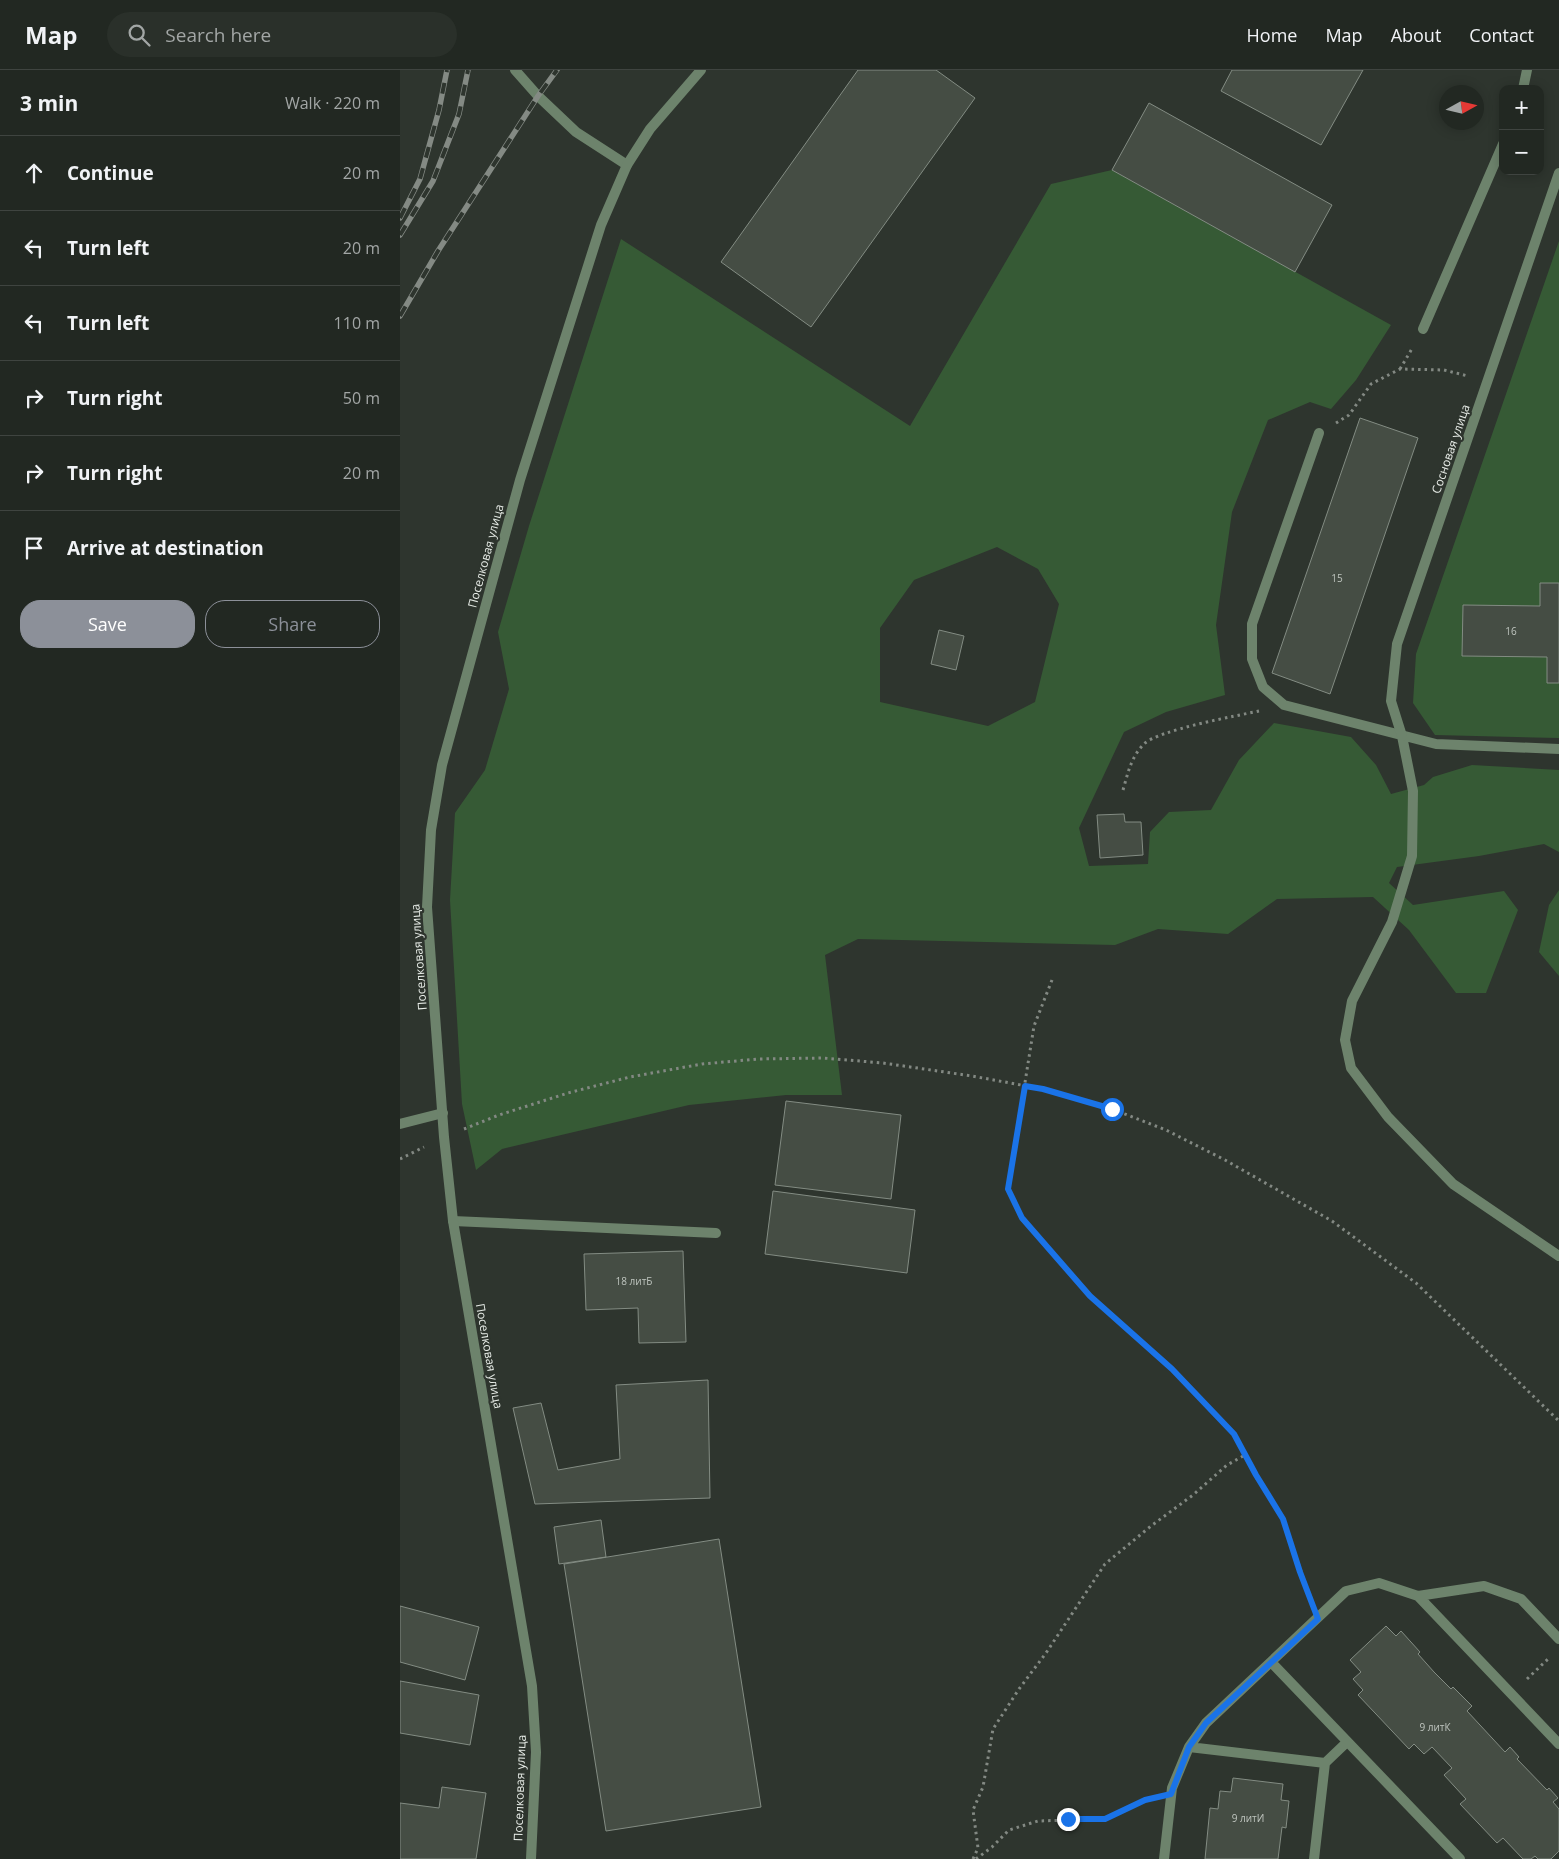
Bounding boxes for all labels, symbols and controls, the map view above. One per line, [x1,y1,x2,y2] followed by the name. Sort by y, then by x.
[107,12,457,57] search box
[25,18,77,51] text: Map
[125,21,153,49] icon: search
[165,22,271,48] text: Search here
[1247,23,1297,47] text: Home
[1325,23,1363,47] text: Map
[1391,23,1441,47] text: About
[1469,23,1534,47] text: Contact
[1439,85,1484,130] north arrow
[1499,85,1544,175] map controls
[1499,85,1544,130] button: +
[20,89,78,117] text: 3 min
[285,92,380,114] text: Walk · 220 m
[1499,130,1544,175] button: −
[20,159,48,187] icon: ahead
[67,160,154,186] text: Continue
[343,162,380,184] text: 20 m
[20,234,48,262] icon: left
[67,235,149,261] text: Turn left
[343,237,380,259] text: 20 m
[20,309,48,337] icon: left
[67,310,149,336] text: Turn left
[334,312,380,334] text: 110 m
[20,384,48,412] icon: right
[67,385,162,411] text: Turn right
[343,387,380,409] text: 50 m
[1427,402,1474,496] street label: Сосновая улица
[20,459,48,487] icon: right
[67,460,162,486] text: Turn right
[343,462,380,484] text: 20 m
[463,502,508,610] street label: Поселковая улица
[20,534,48,562] icon: arrive
[67,535,264,561] text: Arrive at destination
[1331,571,1343,585] house number: 15
[20,600,195,648] button: Save
[205,600,380,648] button: Share
[1505,624,1517,638] house number: 16
[406,903,431,1011] street label: Поселковая улица
[1101,1098,1124,1121] route start
[616,1274,652,1288] house number: 18 литБ
[472,1302,507,1410] street label: Поселковая улица
[1419,1720,1452,1734] house number: 9 литК
[509,1734,530,1842] street label: Поселковая улица
[1057,1808,1080,1831] route end
[1232,1811,1264,1825] house number: 9 литИ

